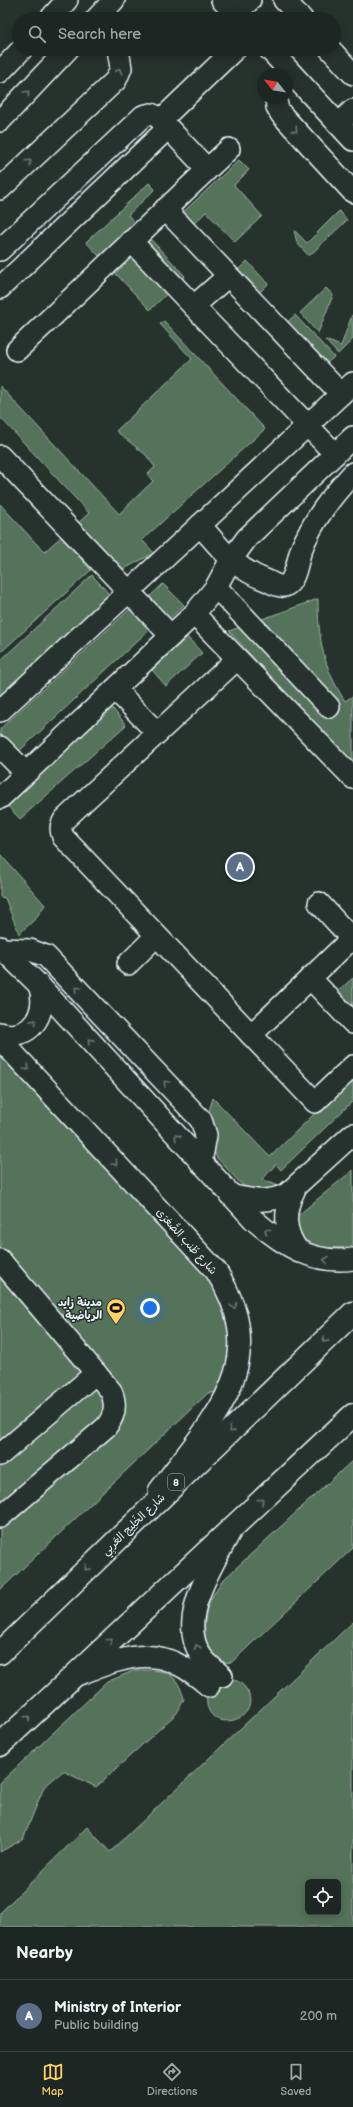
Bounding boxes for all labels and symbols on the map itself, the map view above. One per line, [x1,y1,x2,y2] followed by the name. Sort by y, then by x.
[114,67,123,74] one-way arrow
[257,68,293,104] north arrow
[22,90,30,98] one-way arrow
[291,125,298,133] one-way arrow
[24,160,31,167] one-way arrow
[227,852,253,882] pin: A
[74,986,82,994] one-way arrow
[30,1019,37,1027] one-way arrow
[87,1038,94,1046] one-way arrow
[22,1063,29,1071] one-way arrow
[164,1080,171,1088] one-way arrow
[174,1134,182,1142] one-way arrow
[110,1158,118,1166] one-way arrow
[152,1205,221,1278] street label: شارع طُنب الصُّغرَى
[264,1229,271,1236] one-way arrow
[323,1256,329,1265] one-way arrow
[58,1296,102,1322] place label: مدينة زايد الرياضية
[105,1297,127,1325] sports icon: مدينة زايد الرياضية
[140,1298,160,1318] your location
[230,1302,238,1309] one-way arrow
[322,1335,330,1342] one-way arrow
[228,1425,236,1432] one-way arrow
[168,1474,184,1490] road number: 8
[98,1490,171,1561] street label: شارع الخَلِيج العَربِي
[256,1498,264,1506] one-way arrow
[84,1564,92,1571] one-way arrow
[105,1638,113,1646] one-way arrow
[194,1643,202,1650] one-way arrow
[23,1715,31,1723] one-way arrow

